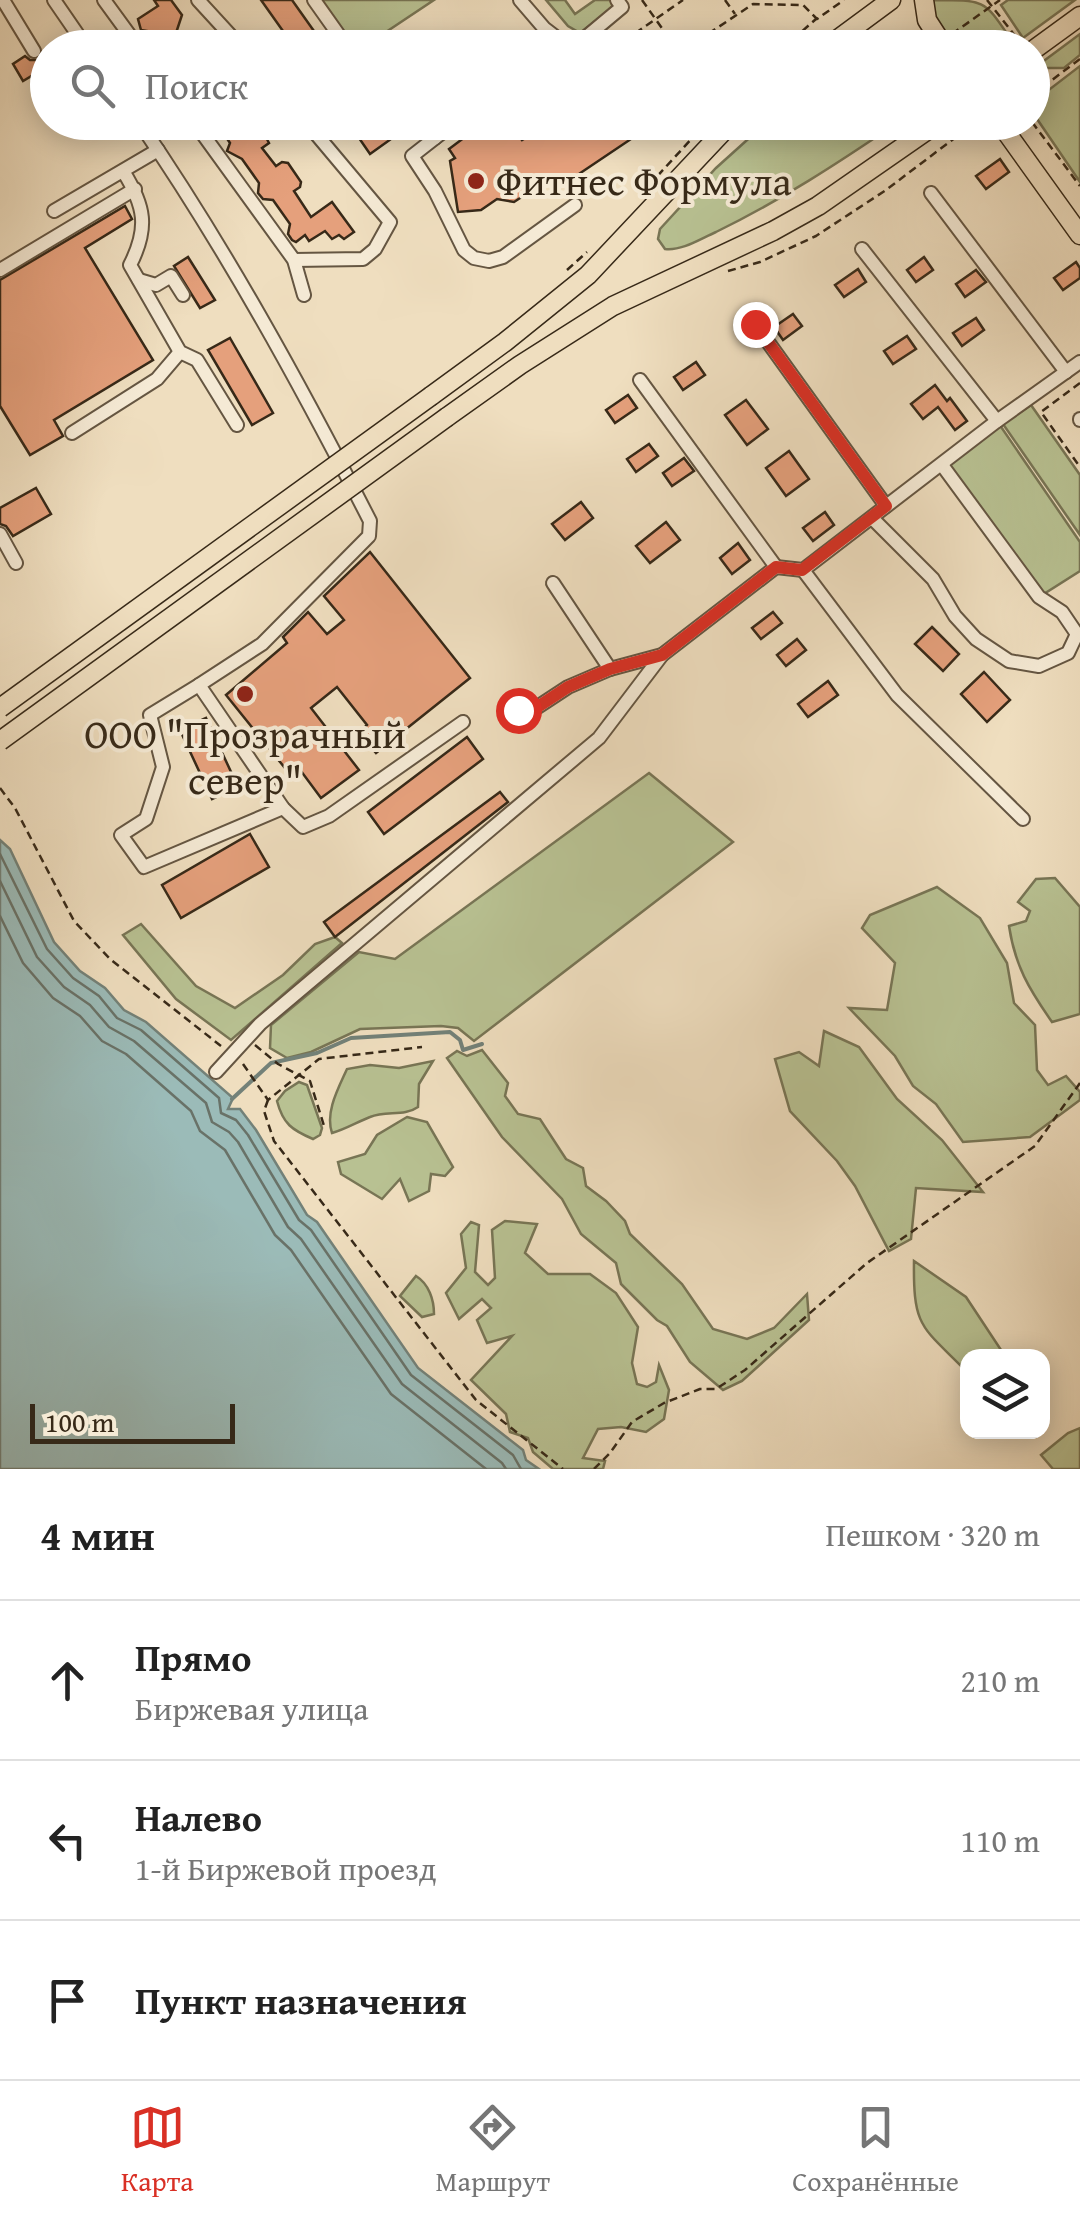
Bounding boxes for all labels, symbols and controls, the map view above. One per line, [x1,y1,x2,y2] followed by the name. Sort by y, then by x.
[30,30,1050,140] search box
[145,57,248,113] text: Поиск
[65,58,120,113] icon: search
[496,151,792,210] place label: Фитнес Формула
[465,170,487,192] marker: Фитнес Формула
[733,302,779,348] route end
[234,683,256,705] marker: ООО "Прозрачный север"
[496,688,542,734] route start
[84,704,406,809] place label: ООО "Прозрачный север"
[960,1349,1050,1439] map controls
[960,1349,1050,1439] button: layers
[30,1399,235,1444] scale bar
[45,1401,114,1442] text: 100 m
[40,1504,155,1565] text: 4 мин
[825,1511,1040,1558] text: Пешком · 320 m
[135,1629,251,1685] text: Прямо
[40,1653,95,1708] icon: ahead
[961,1657,1040,1704] text: 210 m
[135,1685,368,1732] text: Биржевая улица
[135,1789,262,1845] text: Налево
[40,1813,95,1868] icon: left
[961,1817,1040,1864] text: 110 m
[135,1845,436,1892] text: 1-й Биржевой проезд
[135,1972,467,2028] text: Пункт назначения
[40,1973,95,2028] icon: arrive
[121,2100,194,2201] tab: Карта
[436,2100,550,2201] tab: Маршрут
[792,2100,959,2201] tab: Сохранённые

